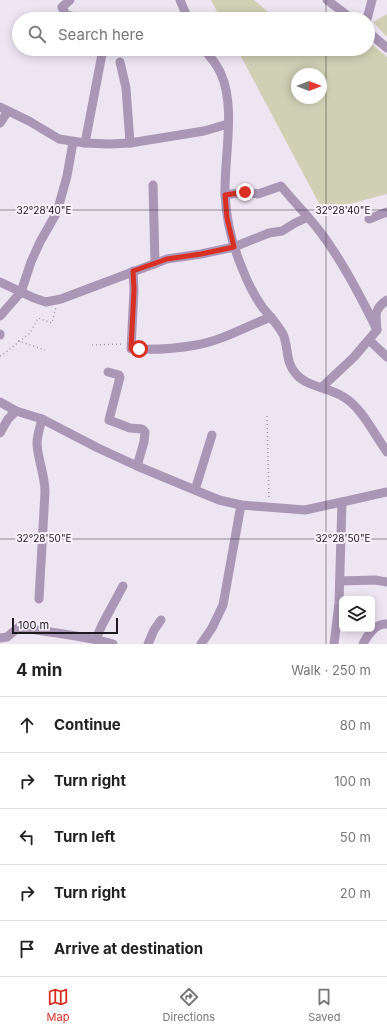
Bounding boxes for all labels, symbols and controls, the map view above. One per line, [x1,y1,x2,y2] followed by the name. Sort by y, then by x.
[12,12,375,56] search box
[26,23,48,45] icon: search
[58,25,144,44] text: Search here
[291,68,327,104] north arrow
[236,183,254,201] route end
[17,204,71,216] text: 32°28'40"E
[316,204,370,216] text: 32°28'40"E
[130,340,148,358] route start
[16,532,72,544] text: 32°28'50"E
[315,532,371,544] text: 32°28'50"E
[339,596,375,632] map controls
[339,596,375,632] button: layers
[12,616,118,635] scale bar
[18,618,49,632] text: 100 m
[16,660,62,680] text: 4 min
[291,662,371,678] text: Walk · 250 m
[16,714,38,736] icon: ahead
[54,715,121,734] text: Continue
[340,717,371,733] text: 80 m
[16,770,38,792] icon: right
[54,771,126,790] text: Turn right
[334,773,371,789] text: 100 m
[16,826,38,848] icon: left
[54,827,115,846] text: Turn left
[340,829,371,845] text: 50 m
[16,882,38,904] icon: right
[54,883,126,902] text: Turn right
[340,885,371,901] text: 20 m
[16,938,38,960] icon: arrive
[54,939,203,958] text: Arrive at destination
[47,986,69,1024] tab: Map
[163,986,215,1024] tab: Directions
[308,986,340,1024] tab: Saved

